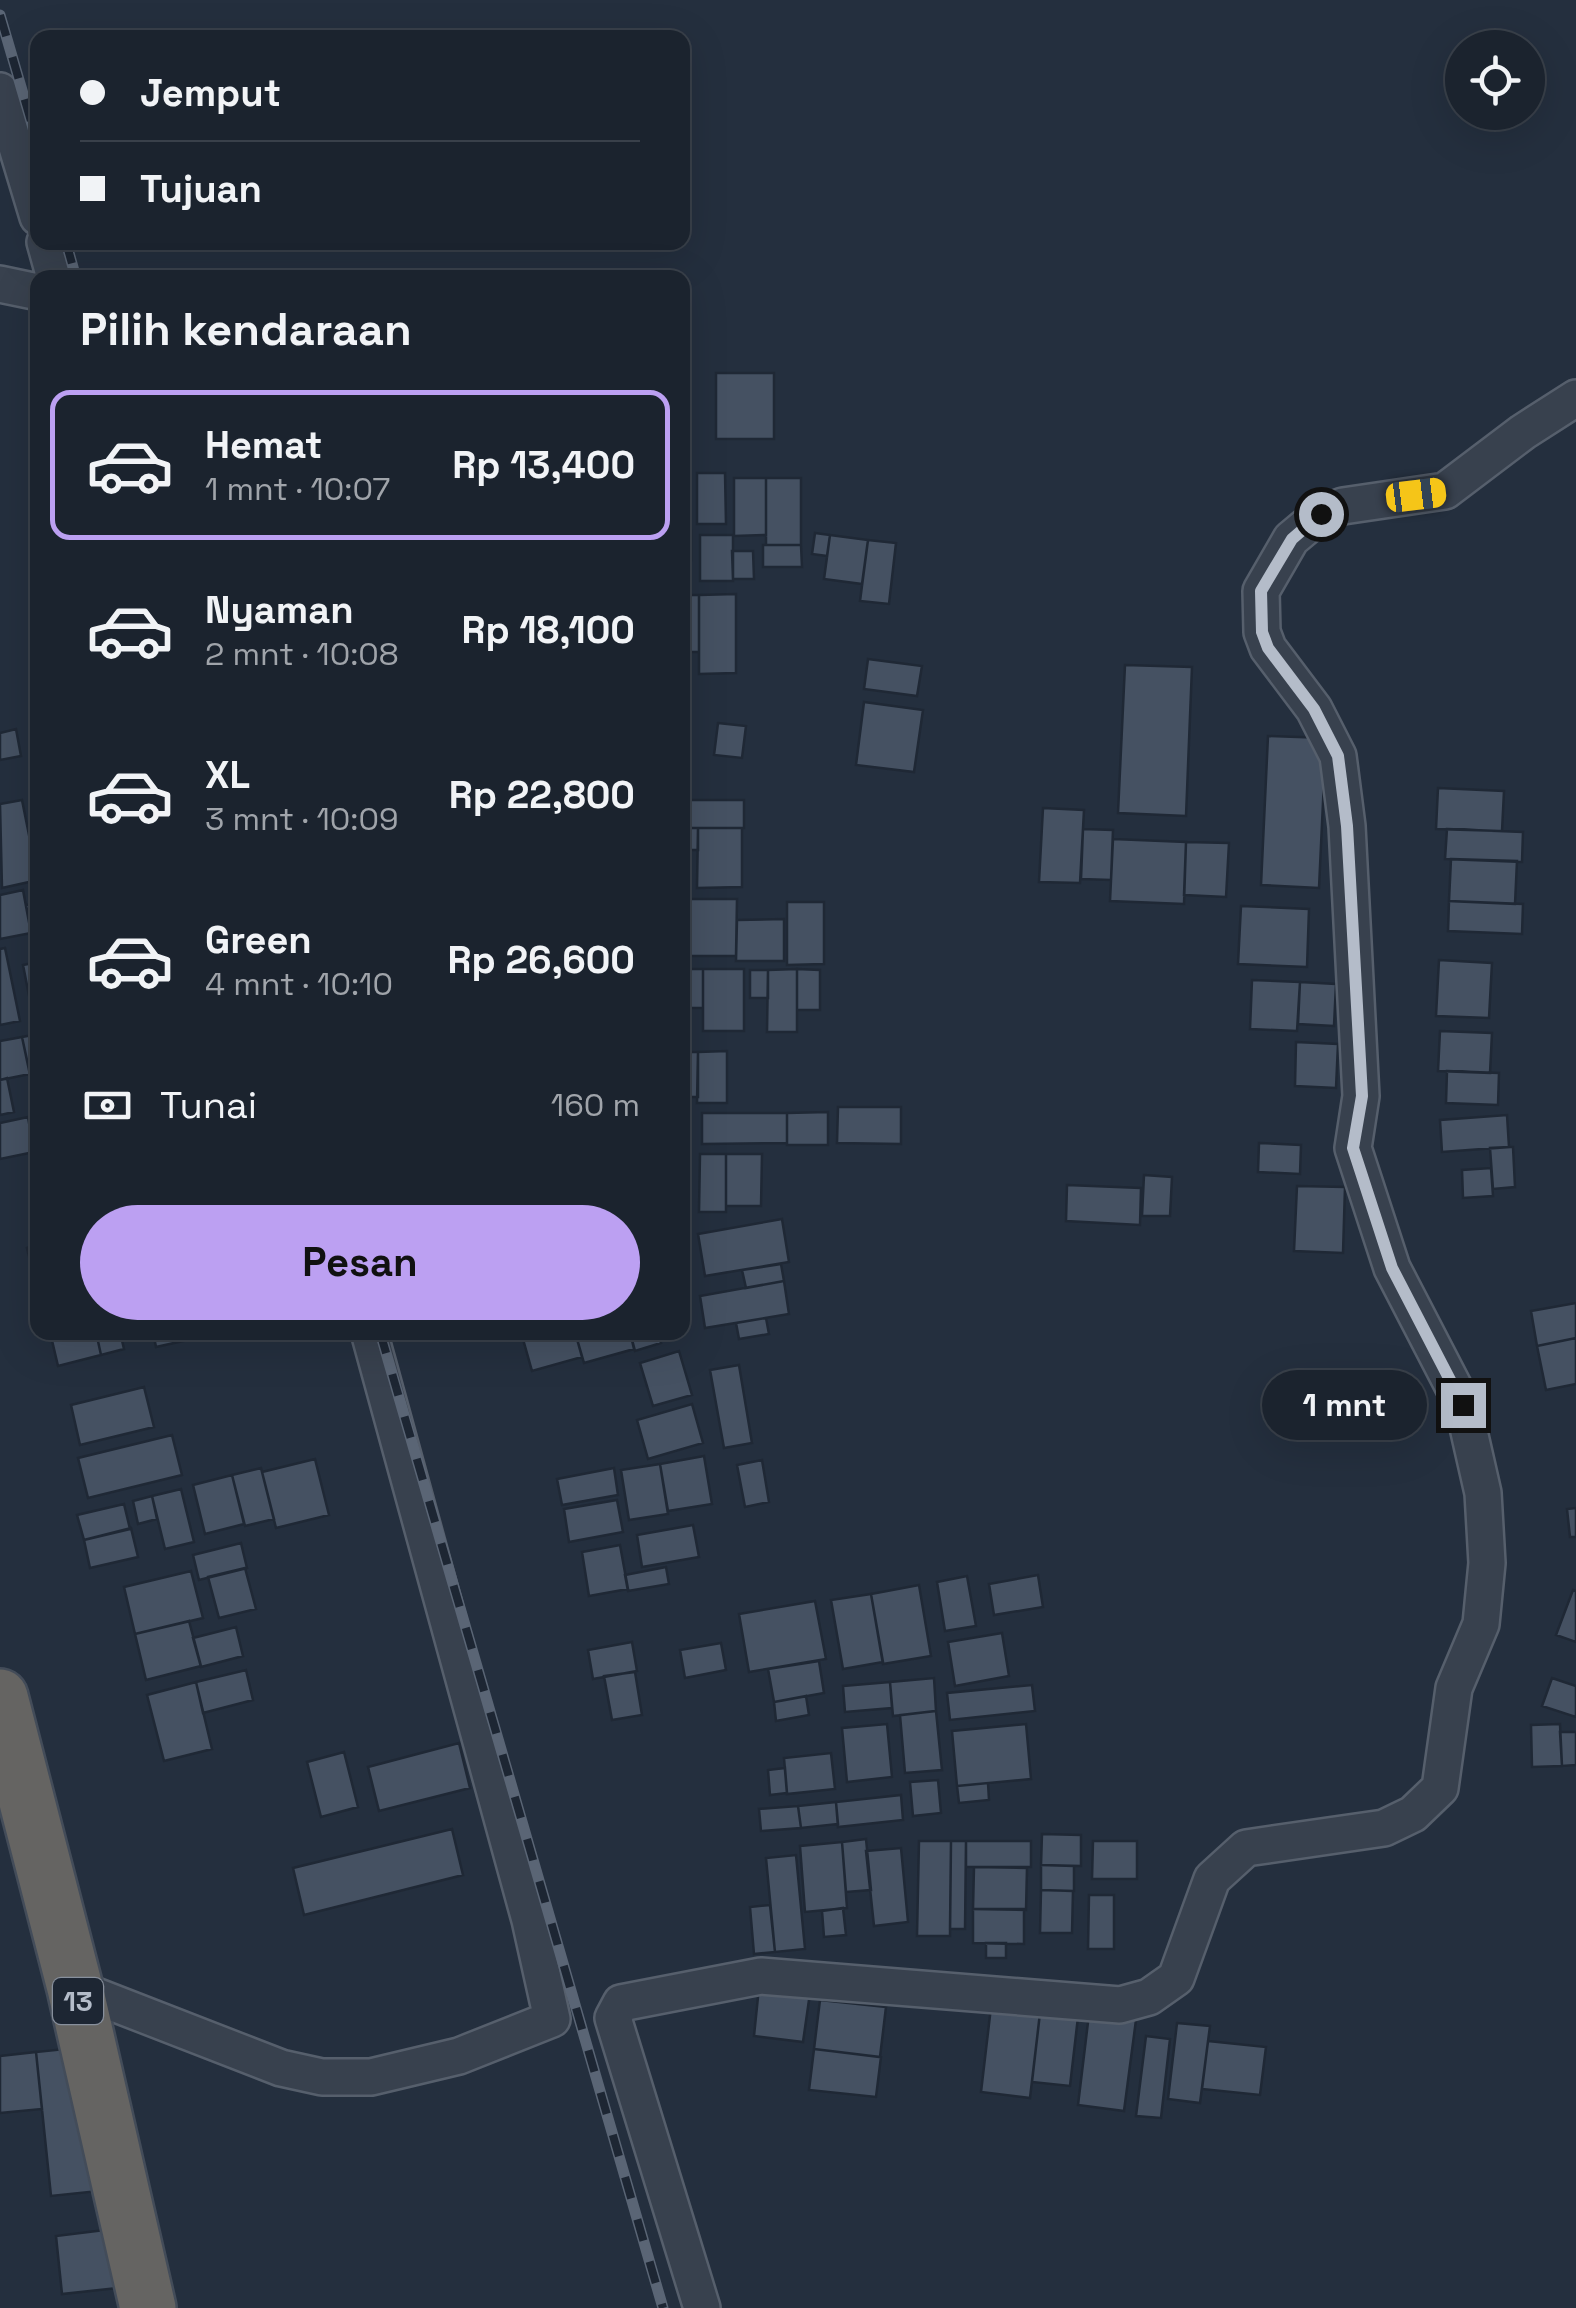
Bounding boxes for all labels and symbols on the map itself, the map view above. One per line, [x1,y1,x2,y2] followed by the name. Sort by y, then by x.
[1384,476,1448,514] car
[1299,492,1344,537] route start
[1263,1370,1428,1440] callout: 1 mnt
[1441,1383,1486,1428] route end
[53,1978,103,2024] road number: 13

